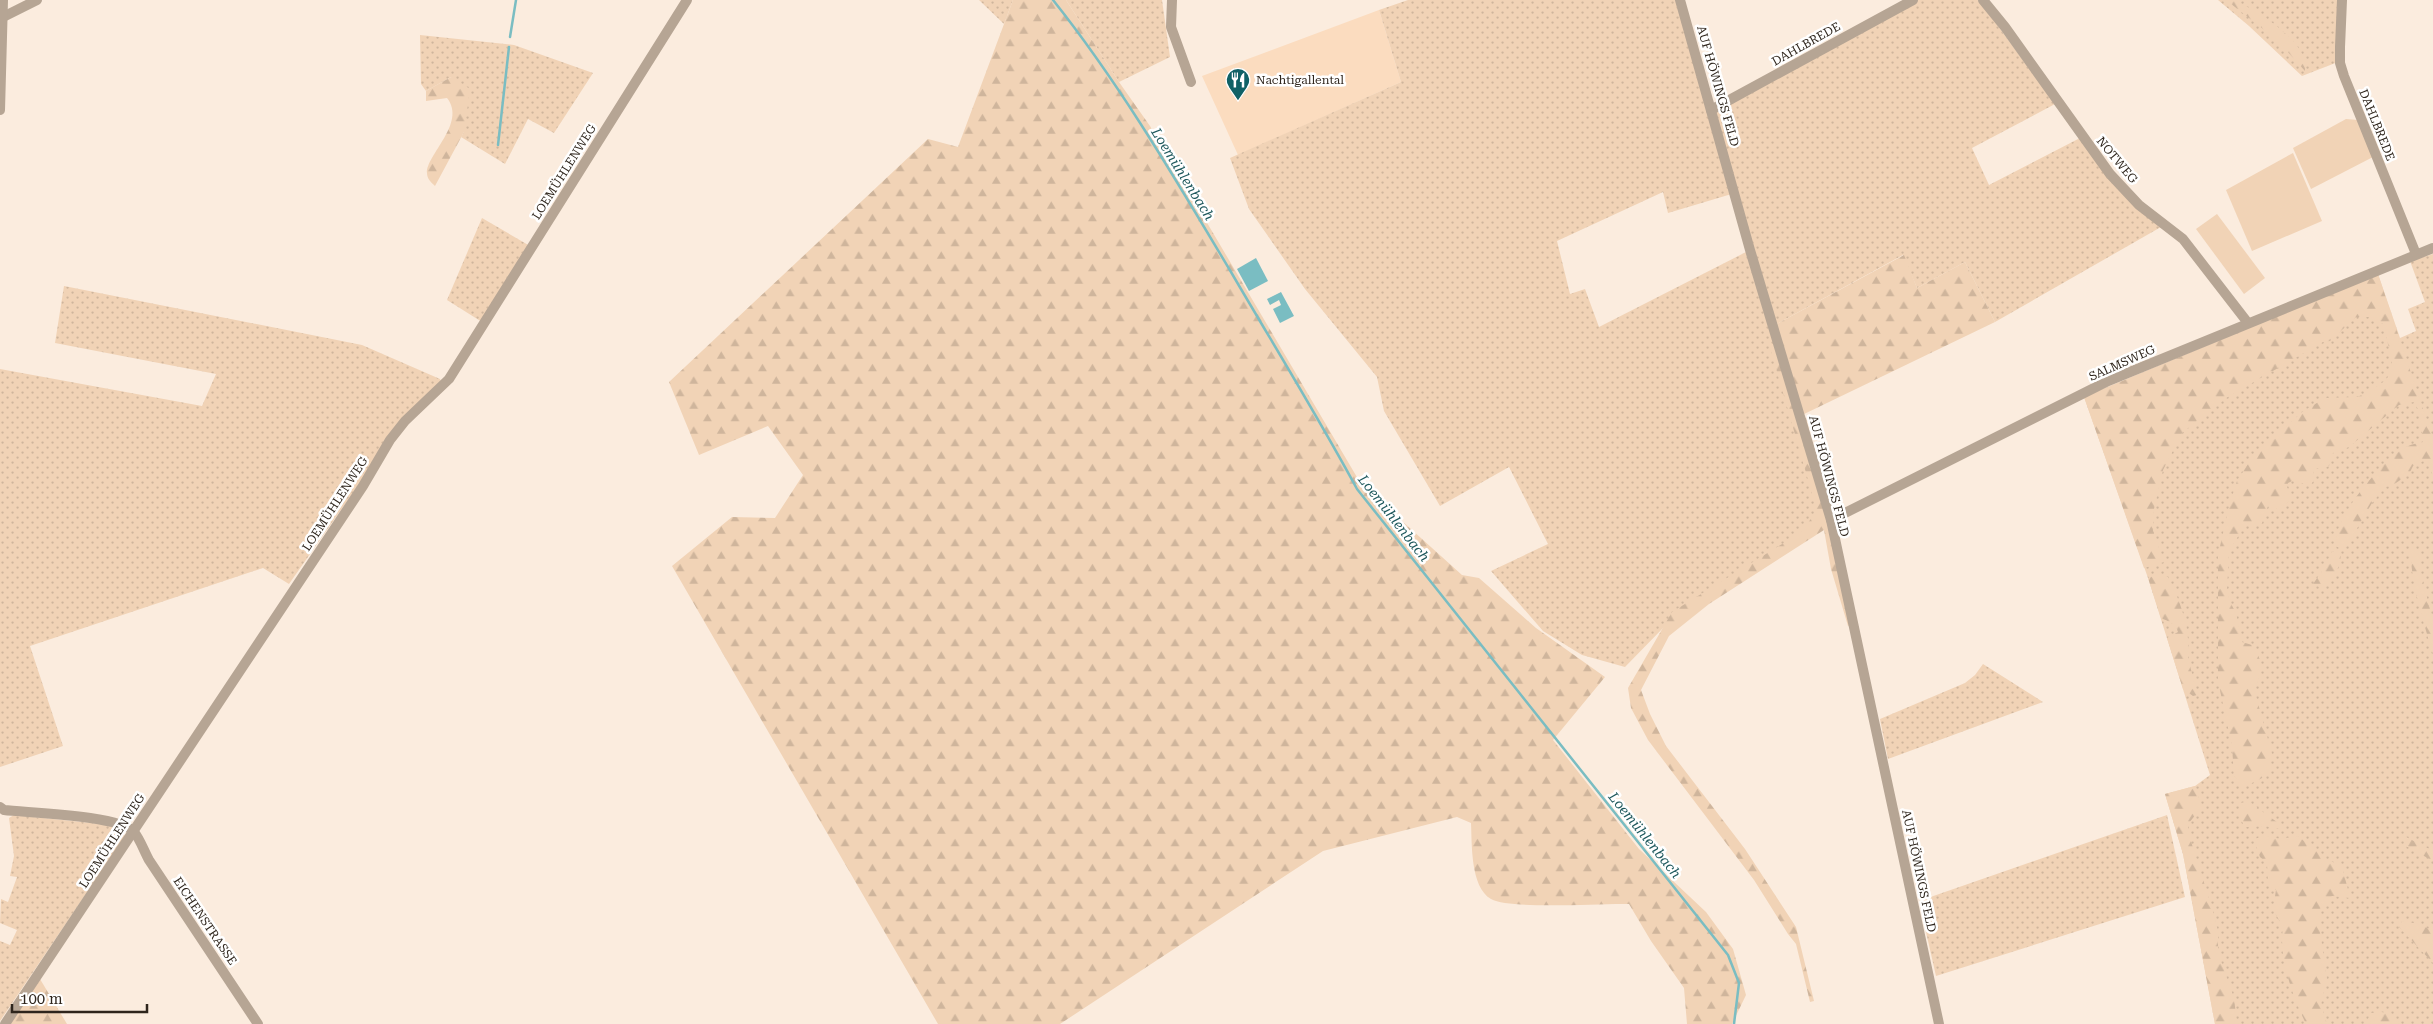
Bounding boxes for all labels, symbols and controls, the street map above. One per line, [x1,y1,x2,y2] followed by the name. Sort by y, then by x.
[1769,19,1843,69] street label: DAHLBREDE
[1694,24,1742,148] street label: AUF HÖWINGS FELD
[1225,67,1251,101] restaurant icon: Nachtigallental
[1256,73,1344,87] place label: Nachtigallental
[2356,87,2398,163] street label: DAHLBREDE
[529,121,599,222] street label: LOEMÜHLENWEG
[1148,124,1218,223] water label: Loemühlenbach
[2094,134,2141,187] street label: NOTWEG
[2087,342,2158,384] street label: SALMSWEG
[1806,414,1852,538] street label: AUF HÖWINGS FELD
[299,454,371,554] street label: LOEMÜHLENWEG
[1355,471,1433,565] water label: Loemühlenbach
[1605,788,1685,882] water label: Loemühlenbach
[76,791,148,891] street label: LOEMÜHLENWEG
[1899,808,1939,934] street label: AUF HÖWINGS FELD
[170,874,240,968] street label: EICHENSTRASSE
[12,982,148,1014] scale bar
[20,990,63,1008] text: 100 m

